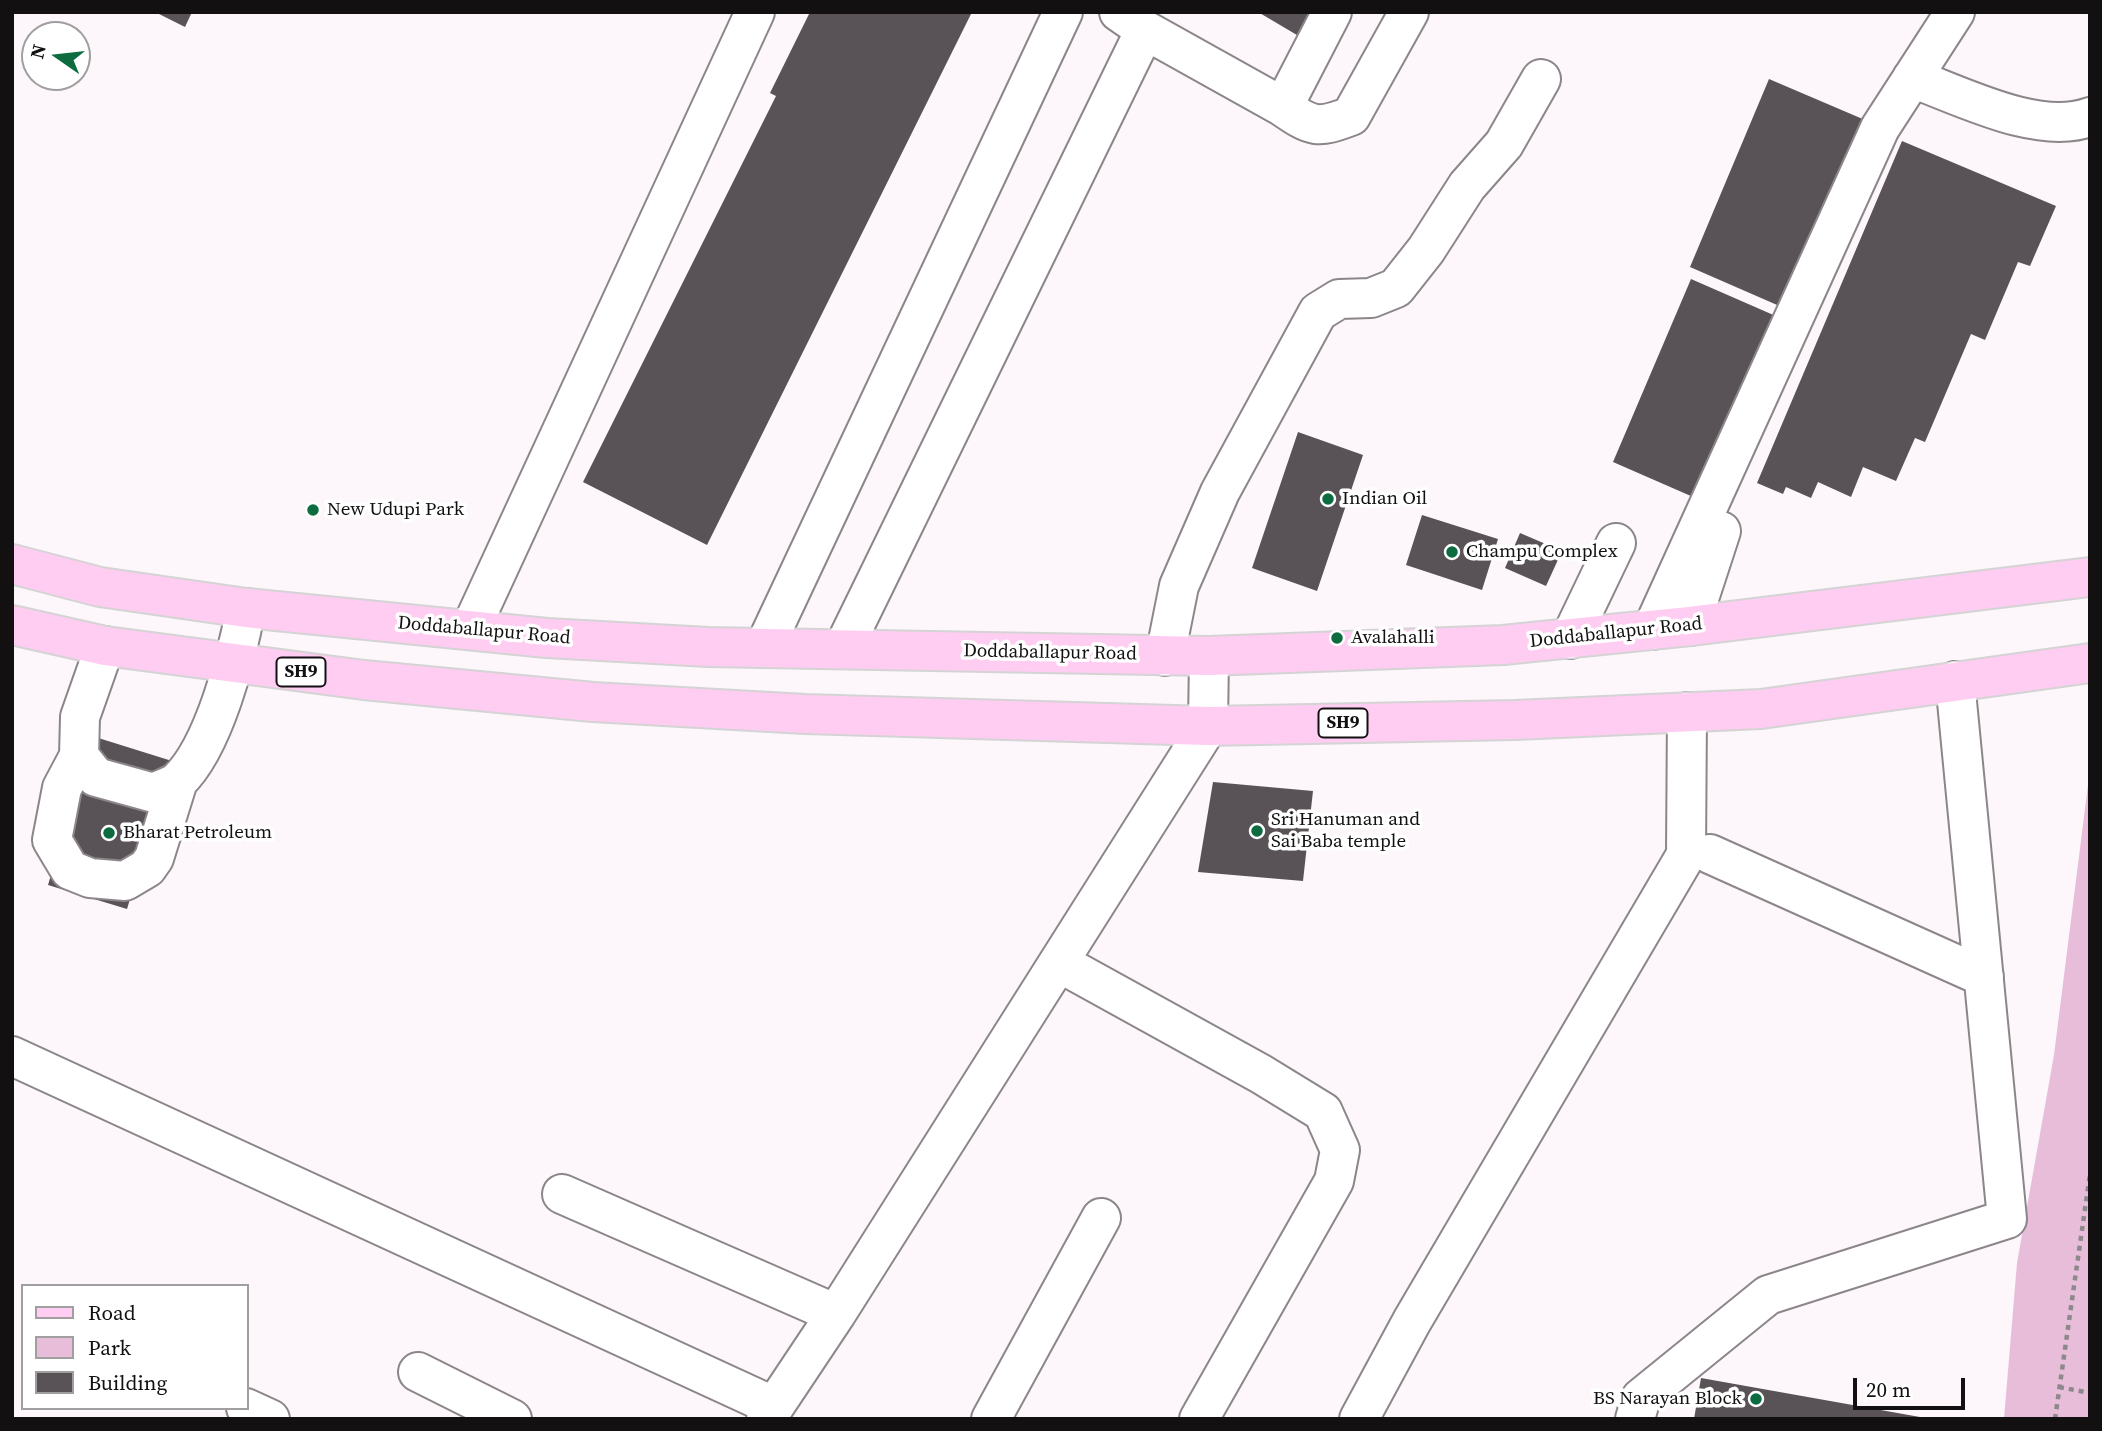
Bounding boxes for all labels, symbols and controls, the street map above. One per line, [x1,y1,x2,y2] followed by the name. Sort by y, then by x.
[21,21,91,91] north arrow
[23,42,52,61] text: N
[1342,488,1427,510] place label: Indian Oil
[1320,491,1336,507] marker: Indian Oil
[327,499,464,521] place label: New Udupi Park
[305,502,321,518] marker: New Udupi Park
[1466,541,1618,563] place label: Champu Complex
[1444,544,1460,560] marker: Champu Complex
[397,612,571,650] street label: Doddaballapur Road
[1529,613,1703,653] street label: Doddaballapur Road
[1351,627,1435,649] place label: Avalahalli
[1329,630,1345,646] marker: Avalahalli
[963,640,1137,666] street label: Doddaballapur Road
[276,658,326,686] road number: SH9
[1318,708,1368,738] road number: SH9
[1271,809,1420,853] place label: Sri Hanuman and Sai Baba temple
[123,822,272,844] place label: Bharat Petroleum
[1249,823,1265,839] marker: Sri Hanuman and Sai Baba temple
[101,825,117,841] marker: Bharat Petroleum
[21,1284,248,1410] legend
[88,1298,136,1327] text: Road
[88,1333,131,1362] text: Park
[1857,1364,1969,1408] scale bar
[88,1368,167,1397] text: Building
[1866,1375,1911,1404] text: 20 m
[1593,1388,1742,1410] place label: BS Narayan Block
[1748,1391,1764,1407] marker: BS Narayan Block

